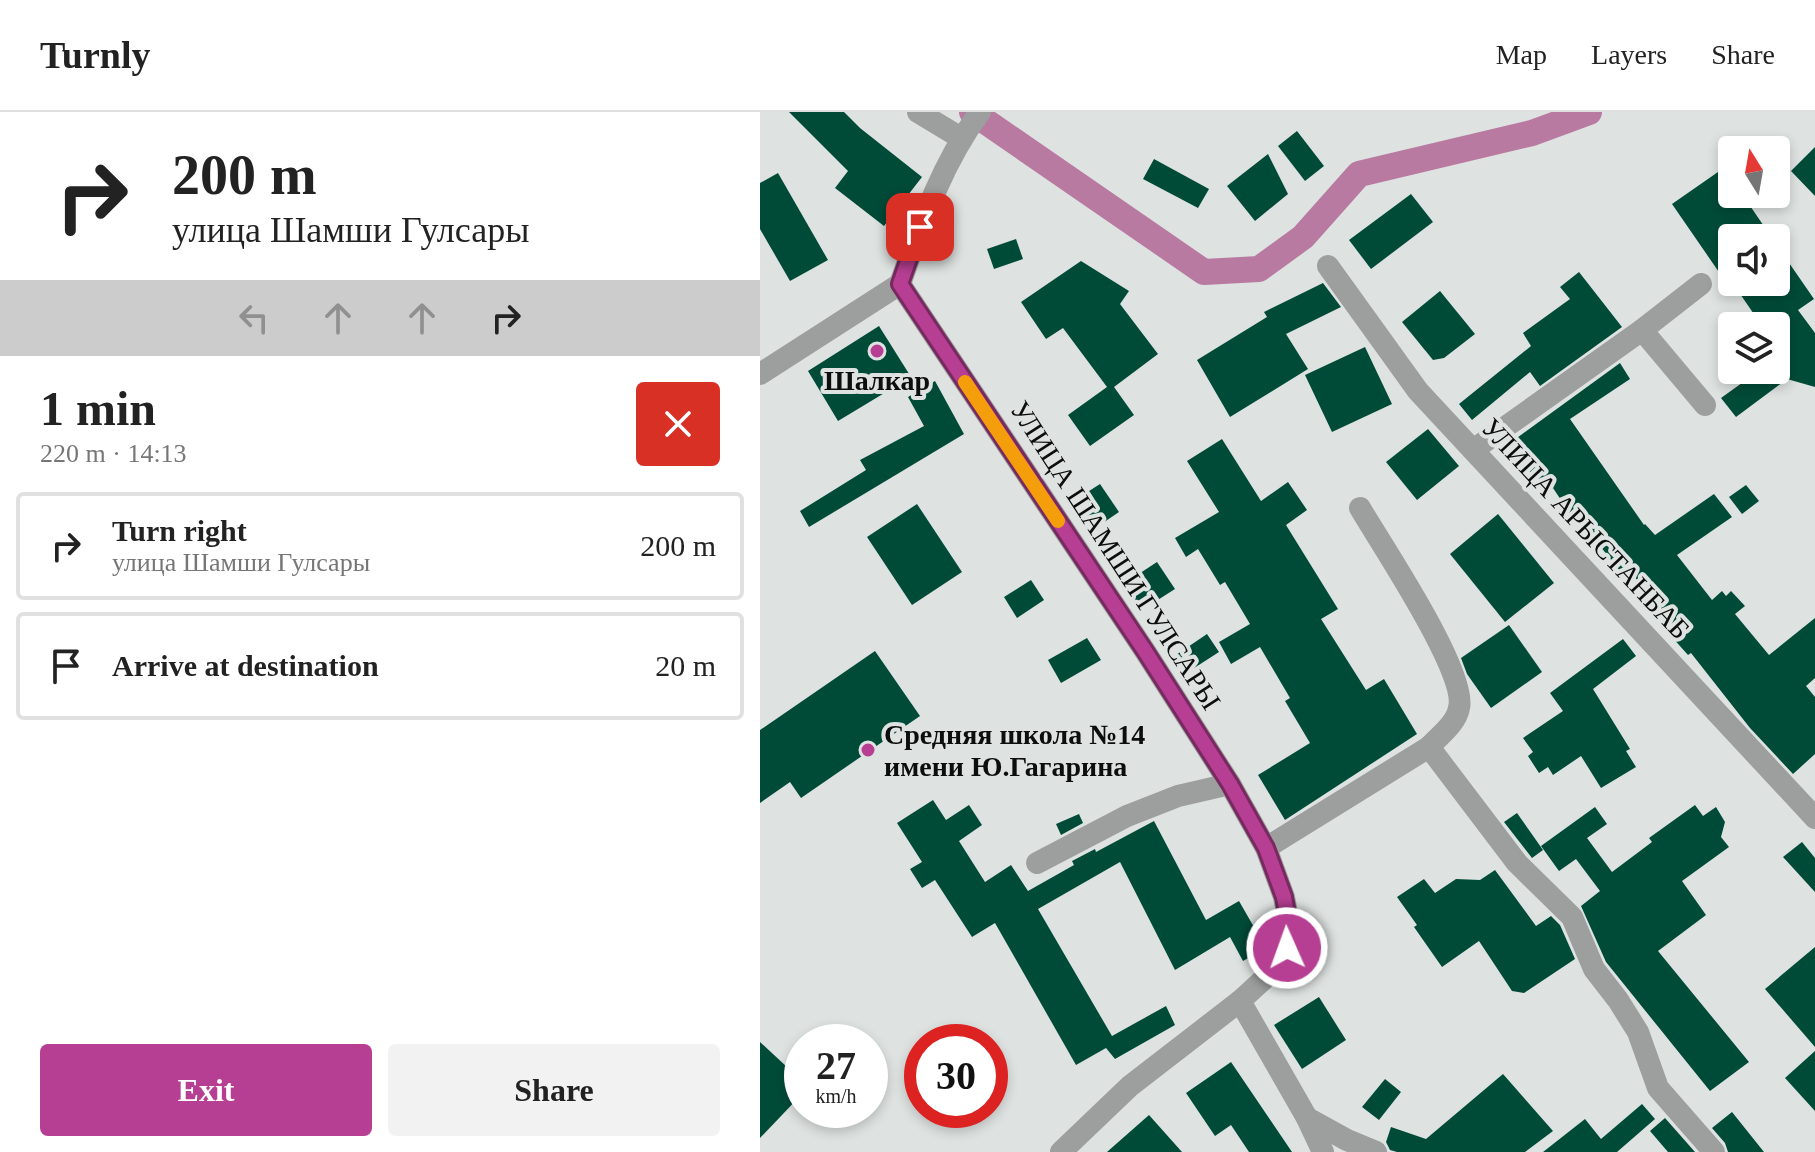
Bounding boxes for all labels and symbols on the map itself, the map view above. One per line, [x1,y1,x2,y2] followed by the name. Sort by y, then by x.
[1718,136,1790,208] north arrow
[886,193,954,261] pin
[868,342,886,360] marker: Шалкар
[824,365,930,396] place label: Шалкар
[1004,395,1227,715] street label: УЛИЦА ШАМШИ ГУЛСАРЫ
[1475,412,1696,645] street label: УЛИЦА АРЫСТАНБАБ
[884,719,1145,782] place label: Средняя школа №14 имени Ю.Гагарина
[859,741,877,759] marker: Средняя школа №14 имени Ю.Гагарина
[1245,906,1329,990] position arrow
[904,1024,1008,1128] speed limit sign: 30

